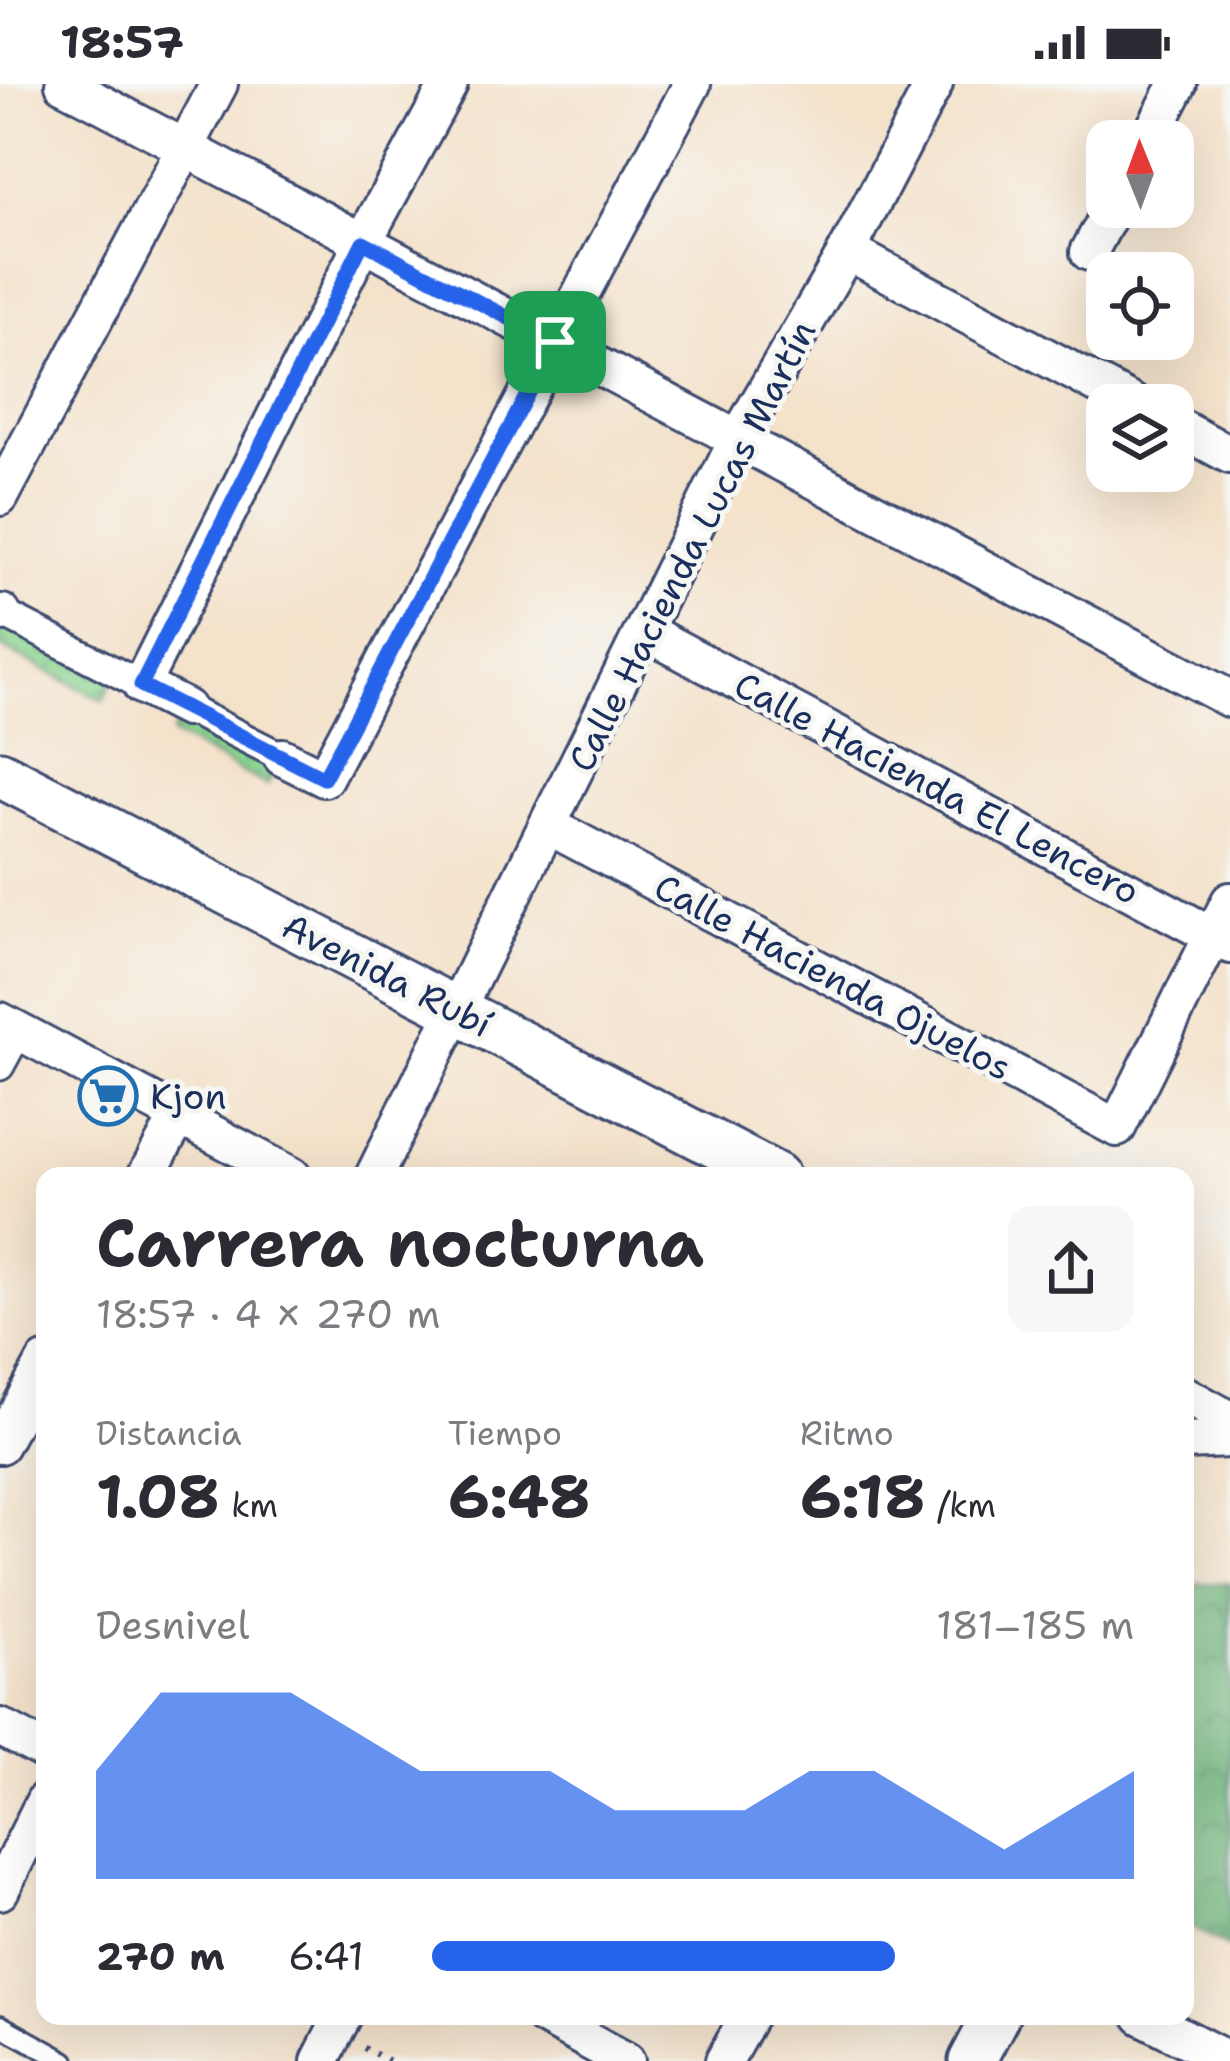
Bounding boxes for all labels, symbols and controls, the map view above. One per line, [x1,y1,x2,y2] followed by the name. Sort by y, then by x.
[60,12,184,72] text: 18:57
[1086,120,1194,228] north arrow
[1086,120,1194,492] map controls
[1086,252,1194,360] button: locate
[504,291,606,393] pin
[522,309,588,375] icon: arrive
[557,312,827,780] street label: Calle Hacienda Lucas Martín
[1086,384,1194,492] button: layers
[726,660,1148,916] street label: Calle Hacienda El Lencero
[646,862,1020,1092] street label: Calle Hacienda Ojuelos
[274,901,500,1049] street label: Avenida Rubí
[77,1065,139,1127] supermarket icon: Kjon
[150,1072,227,1121] place label: Kjon
[96,1199,704,1287] text: Carrera nocturna
[1008,1206,1134,1332] button: share
[96,1288,440,1340] text: 18:57 · 4 × 270 m
[96,1411,241,1456] text: Distancia
[448,1411,562,1456] text: Tiempo
[800,1411,894,1456] text: Ritmo
[96,1456,220,1536] text: 1.08
[448,1456,591,1536] text: 6:48
[800,1456,926,1536] text: 6:18
[220,1483,278,1528] text: km
[926,1483,996,1528] text: /km
[96,1599,250,1651] text: Desnivel
[936,1599,1134,1651] text: 181–185 m
[96,1930,225,1982] text: 270 m
[288,1930,364,1982] text: 6:41

